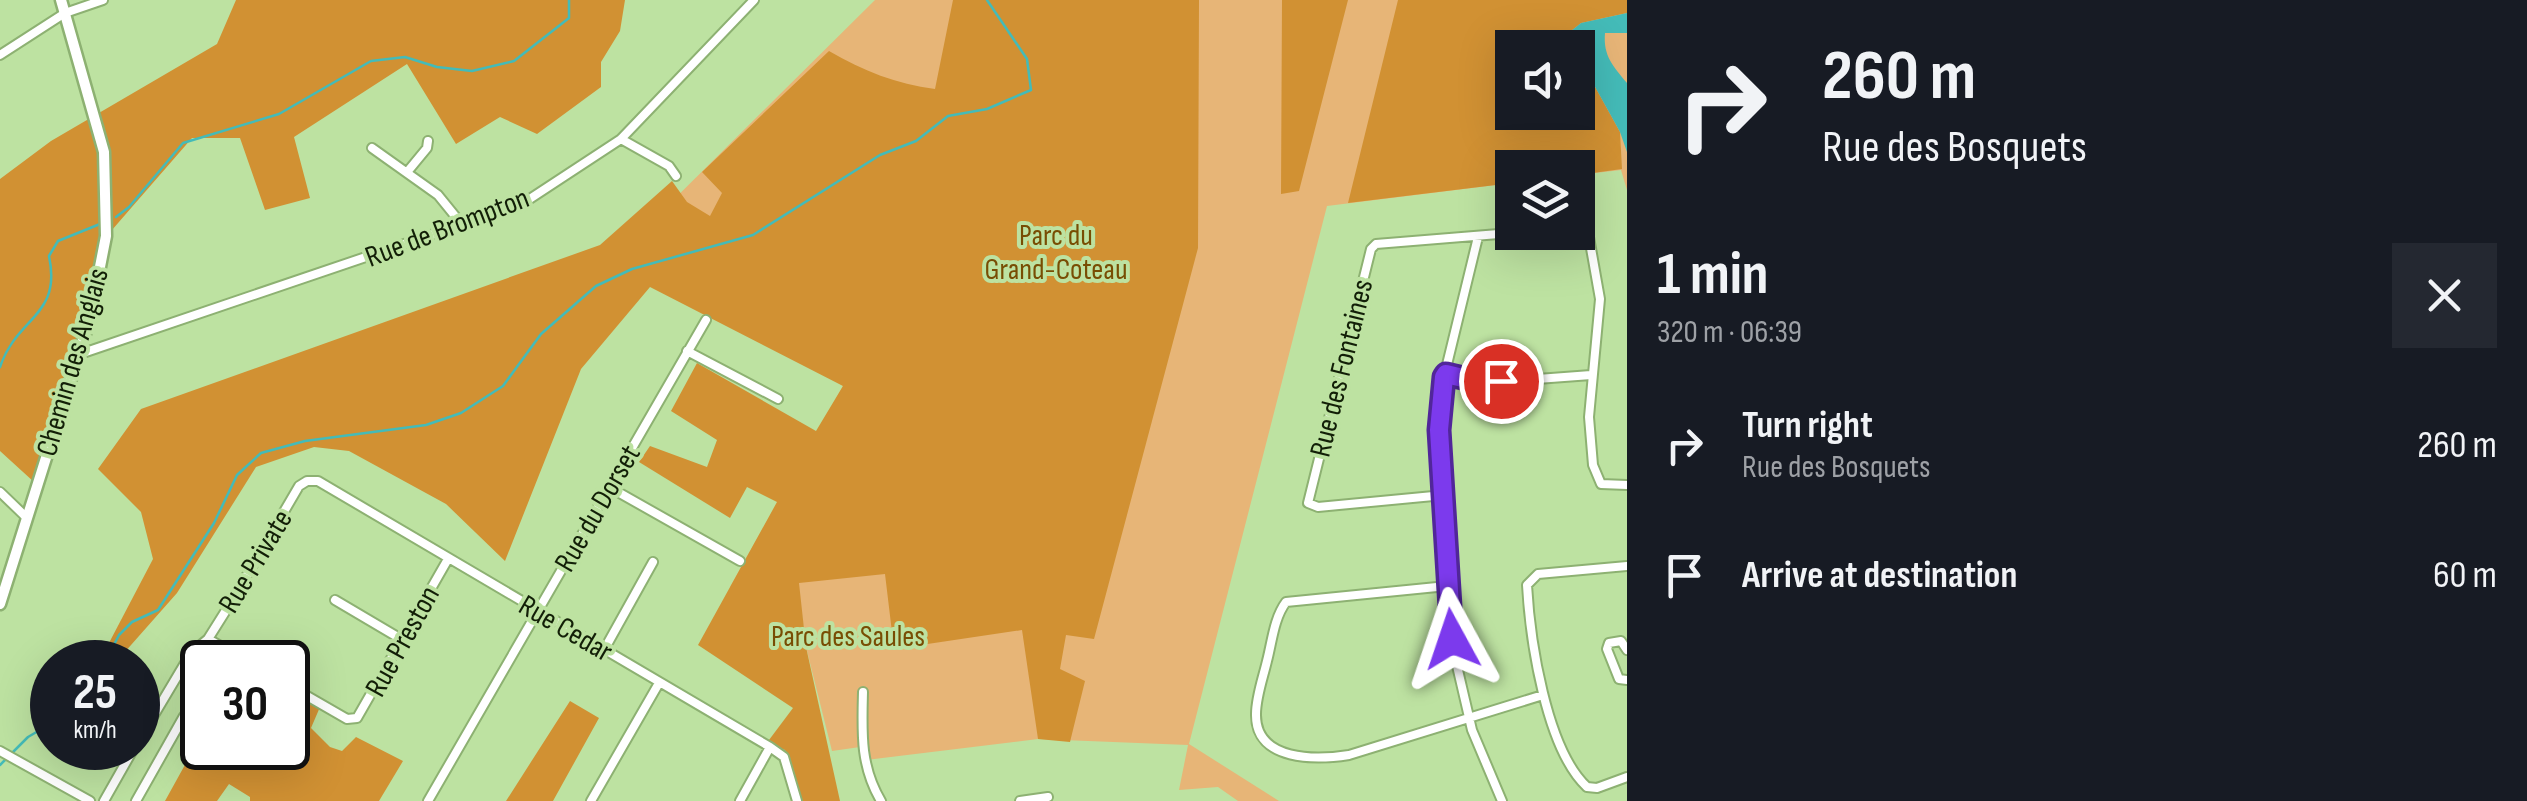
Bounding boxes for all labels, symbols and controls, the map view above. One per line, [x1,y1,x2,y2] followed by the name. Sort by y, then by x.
[1495,30,1595,250] map controls
[1495,30,1595,130] button: sound
[1822,35,1976,119] text: 260 m
[1657,40,1787,170] icon: right
[1822,120,2087,175] text: Rue des Bosquets
[1495,150,1595,250] button: layers
[360,180,534,276] street label: Rue de Brompton
[985,218,1127,288] park label: Parc du Grand-Coteau
[1657,239,1769,311] text: 1 min
[2392,243,2497,348] button: close
[29,264,117,460] street label: Chemin des Anglais
[1303,276,1381,461] street label: Rue des Fontaines
[1657,313,1802,352] text: 320 m · 06:39
[1459,339,1544,424] pin
[1474,354,1529,409] icon: arrive
[1742,403,1873,448] text: Turn right
[1657,418,1712,473] icon: right
[2417,423,2497,468] text: 260 m
[547,439,649,578] street label: Rue du Dorset
[1742,448,1930,487] text: Rue des Bosquets
[211,503,301,620] street label: Rue Private
[1657,548,1712,603] icon: arrive
[1742,553,2017,598] text: Arrive at destination
[2433,553,2497,598] text: 60 m
[358,580,448,703] street label: Rue Preston
[1400,587,1504,691] position arrow
[512,588,619,670] street label: Rue Cedar
[771,619,925,655] park label: Parc des Saules
[180,640,310,770] speed limit sign: 30
[73,663,117,723] text: 25
[73,715,117,746] text: km/h

